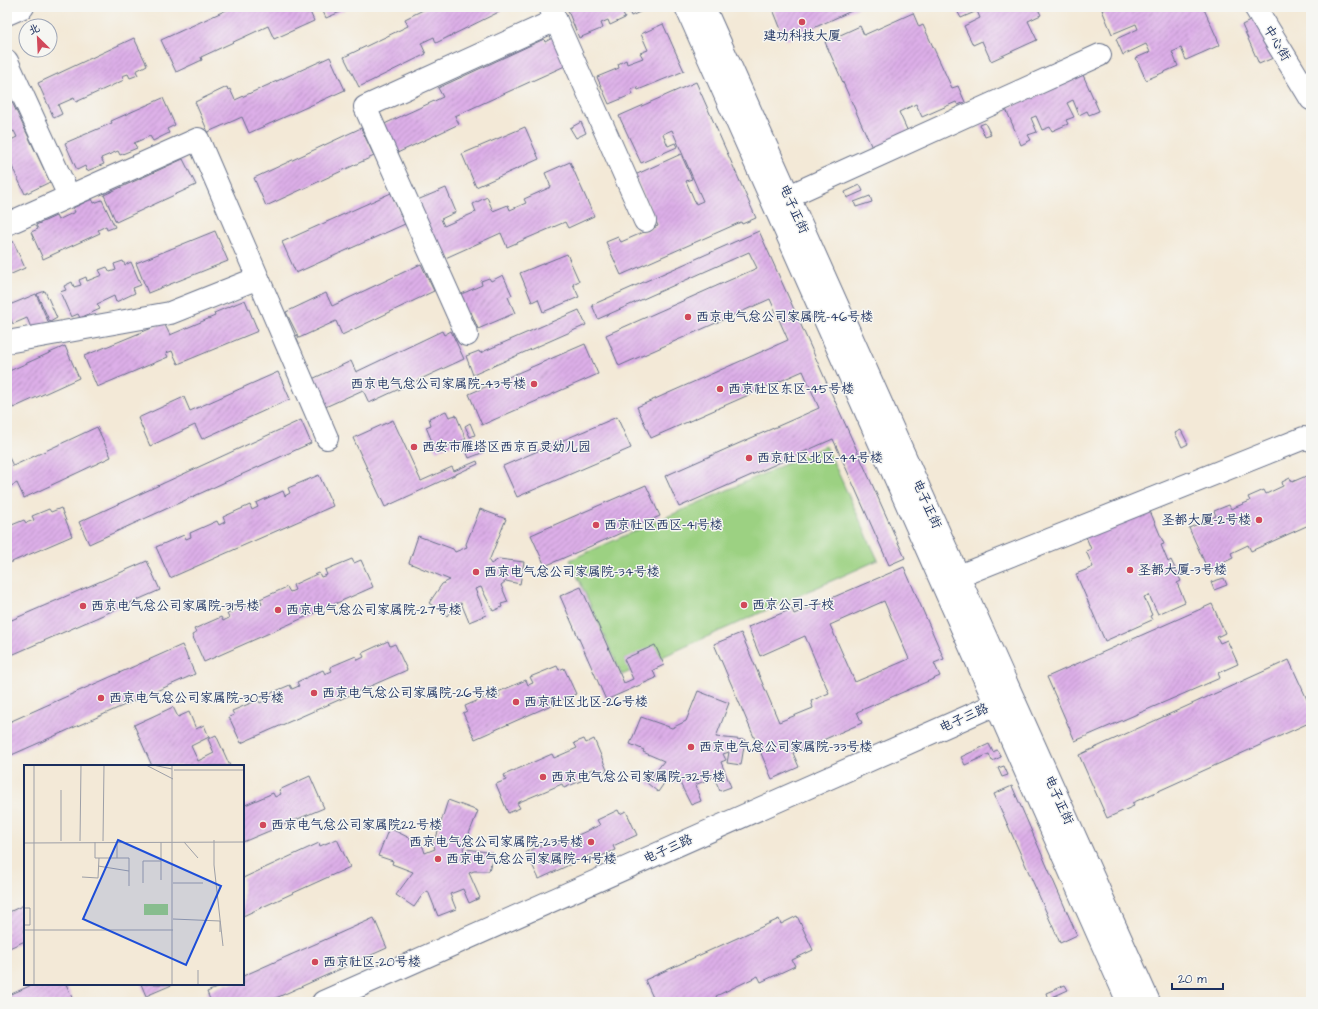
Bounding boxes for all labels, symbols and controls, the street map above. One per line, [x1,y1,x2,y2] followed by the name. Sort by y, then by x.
[797,17,807,27] marker: 建功科技大厦
[18,18,58,58] north arrow
[26,20,42,38] text: 北
[1259,22,1295,64] street label: 中心街
[763,27,841,45] place label: 建功科技大厦
[775,182,813,236] street label: 电子正街
[696,308,873,326] place label: 西京电气总公司家属院-46号楼
[683,312,693,322] marker: 西京电气总公司家属院-46号楼
[350,375,526,393] place label: 西京电气总公司家属院-43号楼
[529,379,539,389] marker: 西京电气总公司家属院-43号楼
[728,380,854,398] place label: 西京社区东区-45号楼
[715,384,725,394] marker: 西京社区东区-45号楼
[422,438,591,456] place label: 西安市雁塔区西京百灵幼儿园
[409,442,419,452] marker: 西安市雁塔区西京百灵幼儿园
[757,449,883,467] place label: 西京社区北区-44号楼
[744,453,754,463] marker: 西京社区北区-44号楼
[908,477,946,531] street label: 电子正街
[1162,511,1251,529] place label: 圣都大厦-2号楼
[1254,515,1264,525] marker: 圣都大厦-2号楼
[604,516,723,534] place label: 西京社区西区-41号楼
[591,520,601,530] marker: 西京社区西区-41号楼
[1138,561,1227,579] place label: 圣都大厦-3号楼
[484,563,660,581] place label: 西京电气总公司家属院-34号楼
[1125,565,1135,575] marker: 圣都大厦-3号楼
[471,567,481,577] marker: 西京电气总公司家属院-34号楼
[752,596,834,614] place label: 西京公司-子校
[91,597,259,615] place label: 西京电气总公司家属院-31号楼
[739,600,749,610] marker: 西京公司-子校
[78,601,88,611] marker: 西京电气总公司家属院-31号楼
[286,601,461,619] place label: 西京电气总公司家属院-27号楼
[273,605,283,615] marker: 西京电气总公司家属院-27号楼
[322,684,498,702] place label: 西京电气总公司家属院-26号楼
[309,688,319,698] marker: 西京电气总公司家属院-26号楼
[109,689,284,707] place label: 西京电气总公司家属院-30号楼
[96,693,106,703] marker: 西京电气总公司家属院-30号楼
[524,693,648,711] place label: 西京社区北区-26号楼
[511,697,521,707] marker: 西京社区北区-26号楼
[937,699,991,737] street label: 电子三路
[699,738,872,756] place label: 西京电气总公司家属院-33号楼
[686,742,696,752] marker: 西京电气总公司家属院-33号楼
[24,765,244,985] inset map
[551,768,725,786] place label: 西京电气总公司家属院-32号楼
[538,772,548,782] marker: 西京电气总公司家属院-32号楼
[1040,773,1078,827] street label: 电子正街
[271,816,442,834] place label: 西京电气总公司家属院22号楼
[258,820,268,830] marker: 西京电气总公司家属院22号楼
[641,830,695,868] street label: 电子三路
[409,833,583,851] place label: 西京电气总公司家属院-23号楼
[586,837,596,847] marker: 西京电气总公司家属院-23号楼
[446,850,617,868] place label: 西京电气总公司家属院-41号楼
[433,854,443,864] marker: 西京电气总公司家属院-41号楼
[323,953,421,971] place label: 西京社区-20号楼
[310,957,320,967] marker: 西京社区-20号楼
[1172,965,1223,991] scale bar
[1178,971,1207,988] text: 20 m

